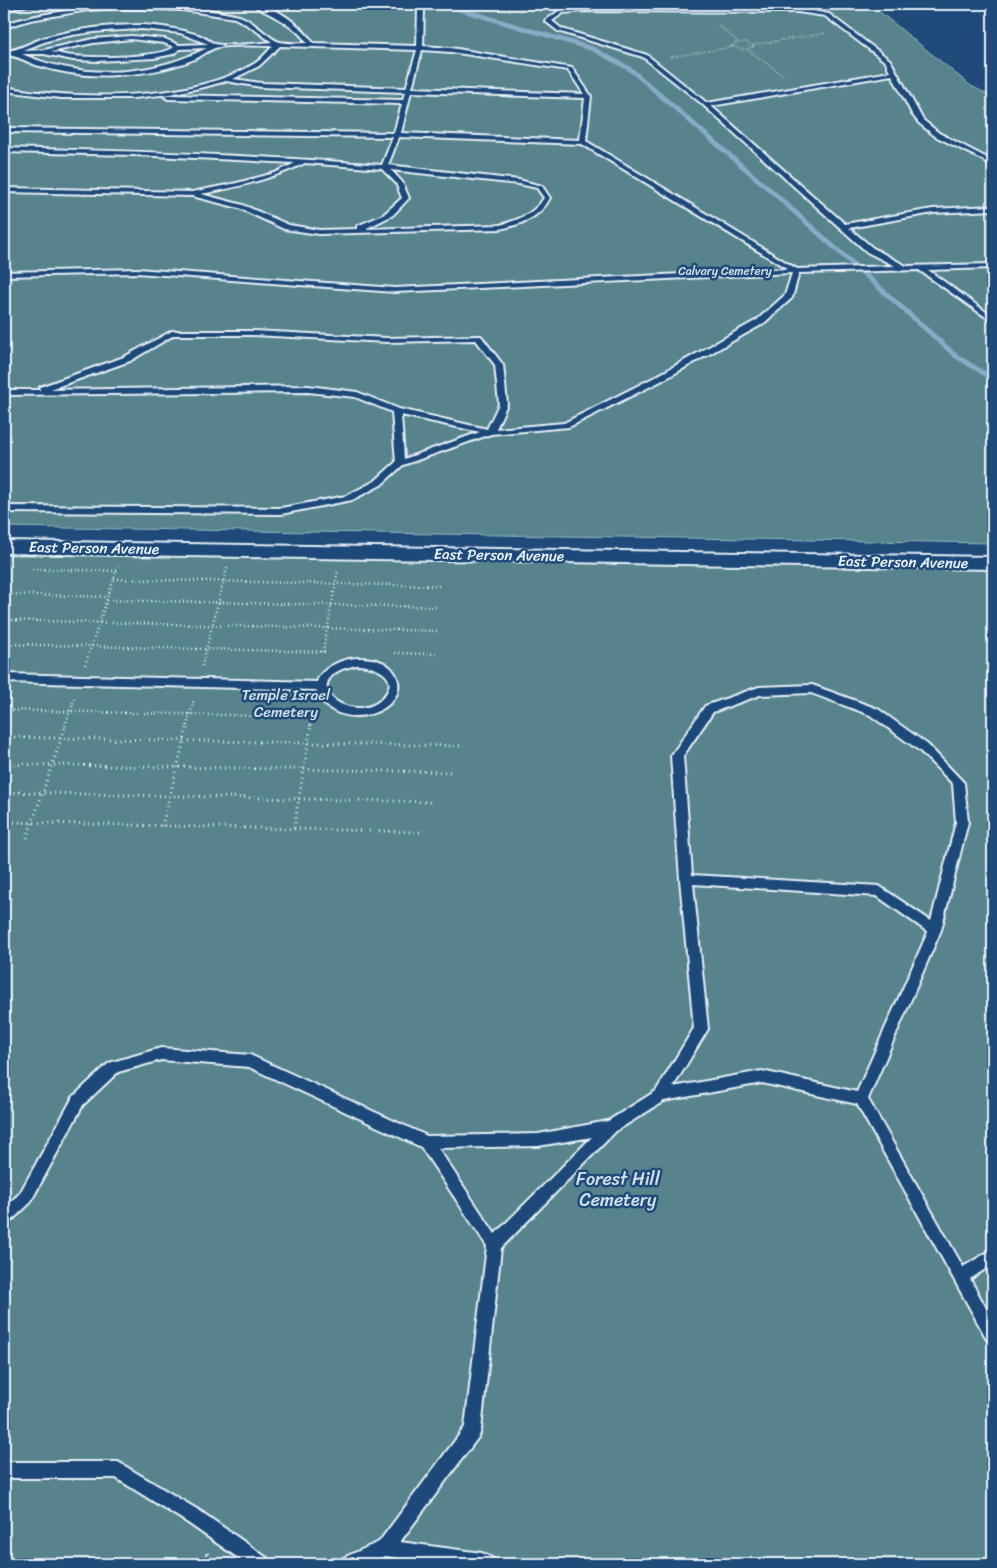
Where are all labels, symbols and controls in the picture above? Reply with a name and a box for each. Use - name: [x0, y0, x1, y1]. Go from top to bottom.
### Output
- park label: Calvary Cemetery: [678, 260, 773, 282]
- street label: East Person Avenue: [29, 534, 159, 562]
- street label: East Person Avenue: [434, 541, 564, 569]
- street label: East Person Avenue: [838, 548, 968, 576]
- park label: Temple Israel Cemetery: [242, 682, 331, 725]
- park label: Forest Hill Cemetery: [576, 1163, 661, 1216]

